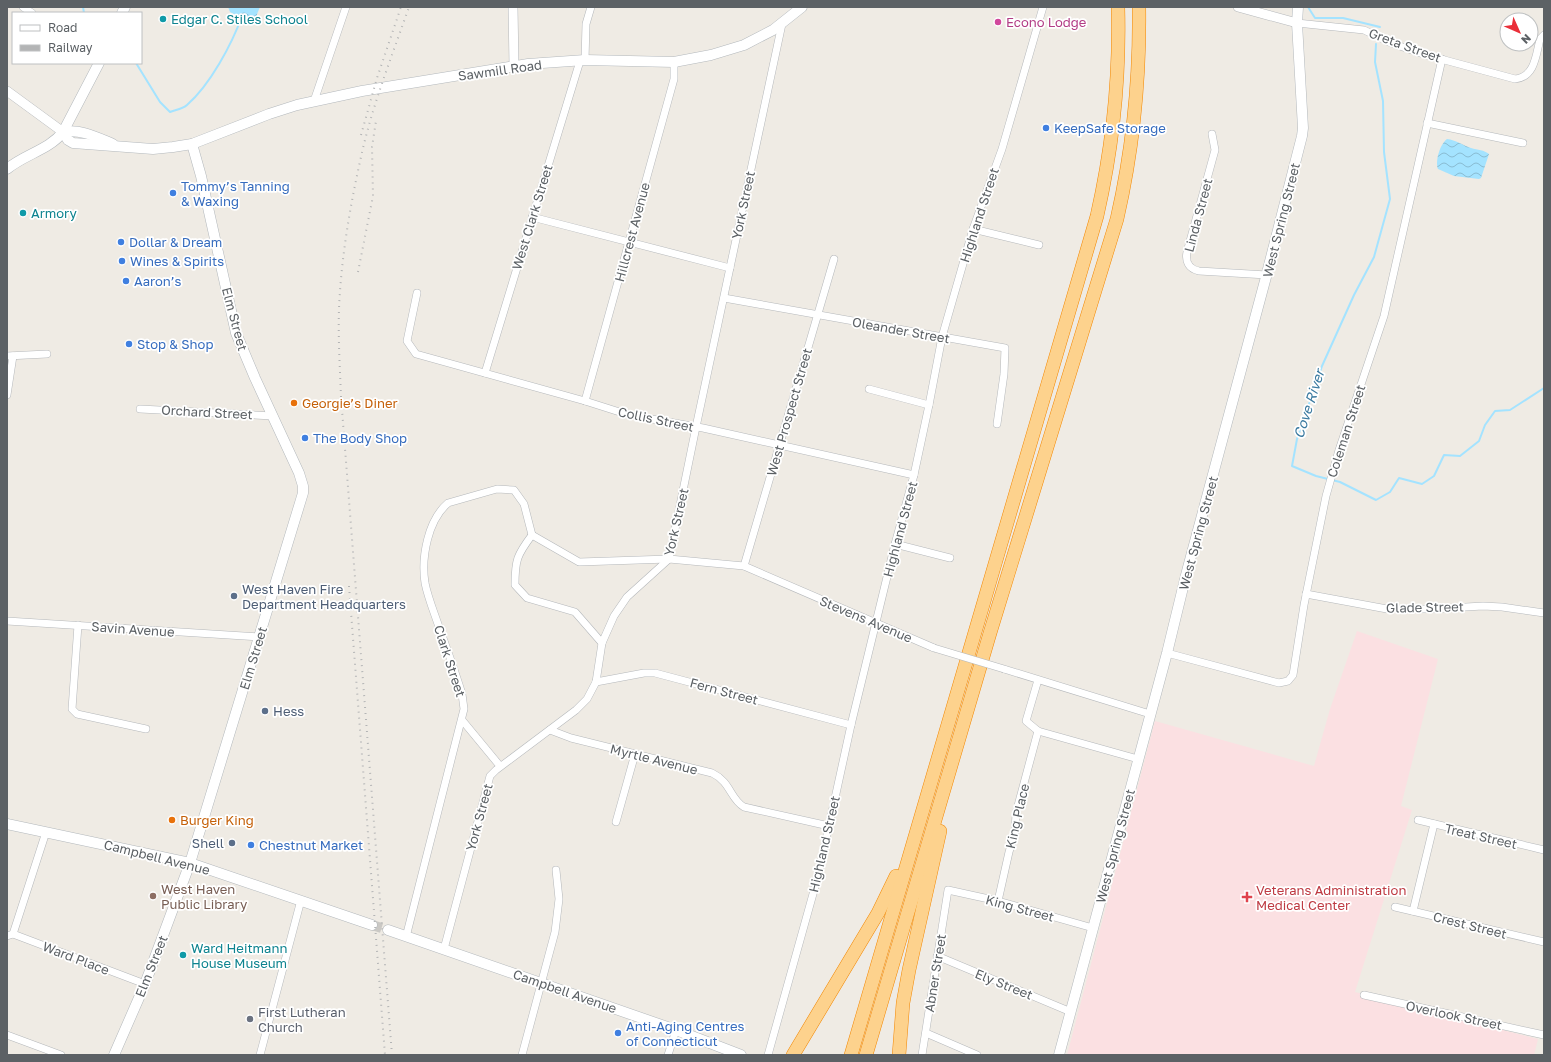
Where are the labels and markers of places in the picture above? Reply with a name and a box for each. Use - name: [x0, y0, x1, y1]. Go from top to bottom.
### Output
- place label: Edgar C. Stiles School: [171, 11, 308, 27]
- marker: Edgar C. Stiles School: [158, 14, 168, 24]
- place label: Econo Lodge: [1006, 14, 1086, 30]
- marker: Econo Lodge: [993, 17, 1003, 27]
- place label: KeepSafe Storage: [1054, 120, 1166, 136]
- marker: KeepSafe Storage: [1041, 123, 1051, 133]
- place label: Tommy’s Tanning & Waxing: [181, 178, 290, 209]
- marker: Tommy’s Tanning & Waxing: [168, 188, 178, 198]
- place label: Armory: [31, 205, 78, 221]
- marker: Armory: [18, 208, 28, 218]
- place label: Dollar & Dream: [129, 234, 222, 250]
- marker: Dollar & Dream: [116, 237, 126, 247]
- place label: Wines & Spirits: [130, 253, 224, 269]
- marker: Wines & Spirits: [117, 256, 127, 266]
- place label: Aaron’s: [134, 273, 182, 289]
- marker: Aaron’s: [121, 276, 131, 286]
- place label: Stop & Shop: [137, 336, 213, 352]
- marker: Stop & Shop: [124, 339, 134, 349]
- place label: Georgie’s Diner: [302, 395, 398, 411]
- marker: Georgie’s Diner: [289, 398, 299, 408]
- place label: The Body Shop: [313, 430, 407, 446]
- marker: The Body Shop: [300, 433, 310, 443]
- place label: West Haven Fire Department Headquarters: [242, 581, 406, 612]
- marker: West Haven Fire Department Headquarters: [229, 591, 239, 601]
- place label: Hess: [273, 703, 304, 719]
- marker: Hess: [260, 706, 270, 716]
- place label: Burger King: [180, 812, 254, 828]
- marker: Burger King: [167, 815, 177, 825]
- place label: Shell: [192, 835, 224, 851]
- place label: Chestnut Market: [259, 837, 363, 853]
- marker: Shell: [227, 838, 237, 848]
- marker: Chestnut Market: [246, 840, 256, 850]
- place label: West Haven Public Library: [161, 881, 248, 912]
- place label: Veterans Administration Medical Center: [1256, 882, 1406, 913]
- marker: West Haven Public Library: [148, 891, 158, 901]
- marker: Veterans Administration Medical Center: [1241, 891, 1253, 903]
- place label: Ward Heitmann House Museum: [191, 940, 287, 971]
- marker: Ward Heitmann House Museum: [178, 950, 188, 960]
- place label: First Lutheran Church: [258, 1004, 346, 1035]
- marker: First Lutheran Church: [245, 1014, 255, 1024]
- place label: Anti-Aging Centres of Connecticut: [626, 1018, 744, 1049]
- marker: Anti-Aging Centres of Connecticut: [613, 1028, 623, 1038]

